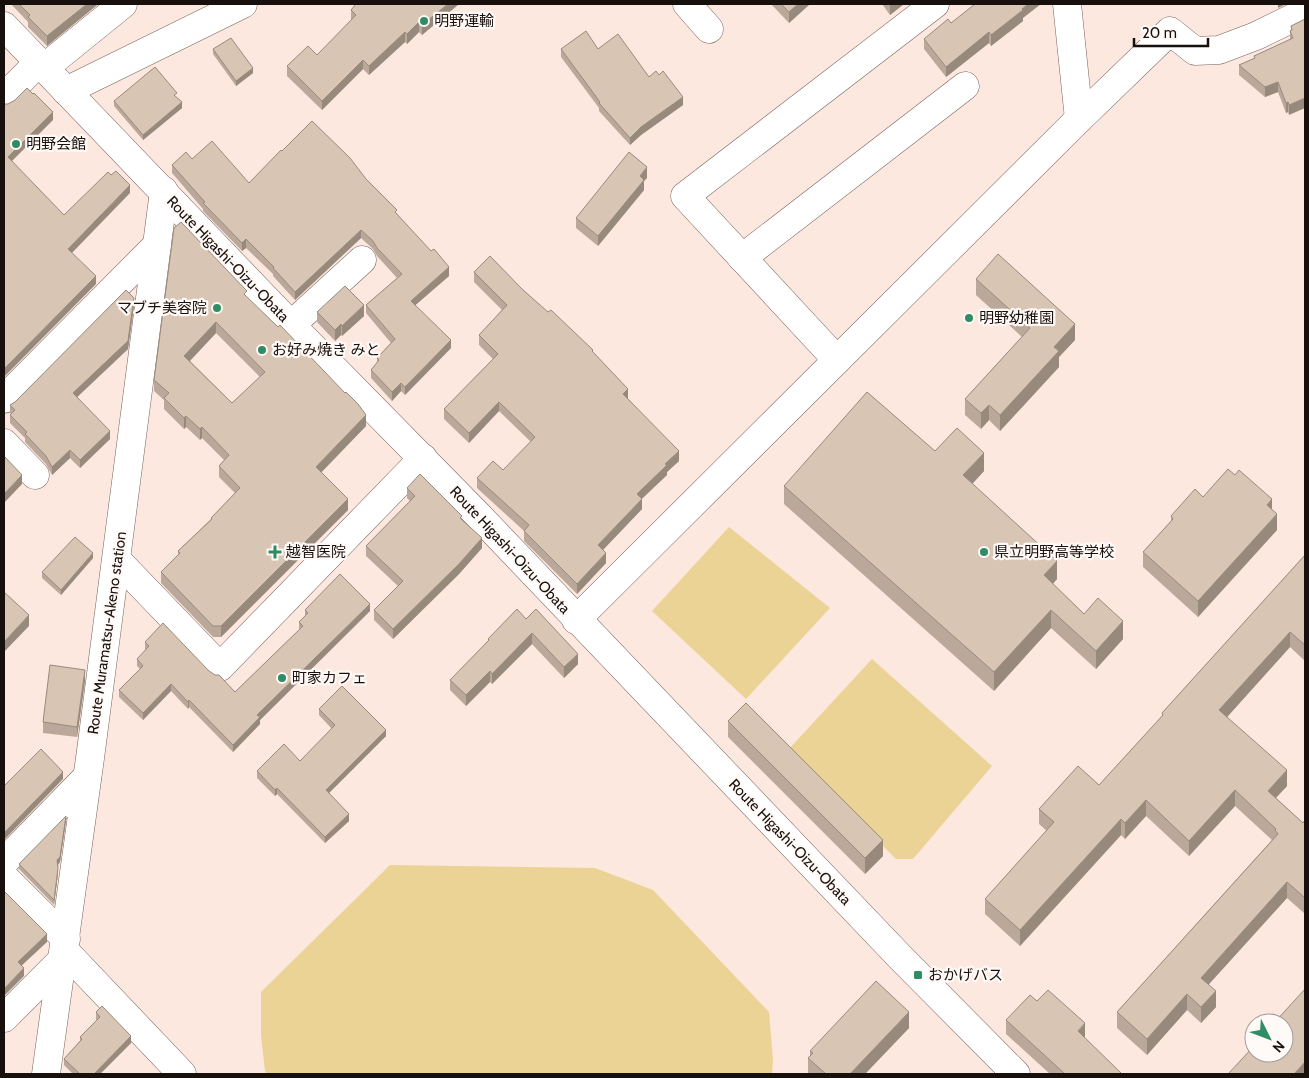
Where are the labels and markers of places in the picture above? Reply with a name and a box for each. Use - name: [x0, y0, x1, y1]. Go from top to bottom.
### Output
- place label: 明野運輸: [434, 12, 494, 30]
- marker: 明野運輸: [418, 15, 430, 27]
- place label: 明野会館: [26, 135, 86, 153]
- marker: 明野会館: [10, 138, 22, 150]
- place label: マブチ美容院: [117, 299, 207, 317]
- marker: マブチ美容院: [211, 302, 223, 314]
- place label: 明野幼稚園: [979, 309, 1054, 327]
- marker: 明野幼稚園: [963, 312, 975, 324]
- place label: お好み焼き みと: [272, 341, 380, 359]
- marker: お好み焼き みと: [256, 344, 268, 356]
- place label: 越智医院: [285, 543, 346, 561]
- place label: 県立明野高等学校: [994, 543, 1114, 561]
- marker: 越智医院: [268, 545, 282, 559]
- marker: 県立明野高等学校: [978, 546, 990, 558]
- place label: 町家カフェ: [292, 669, 367, 687]
- marker: 町家カフェ: [276, 672, 288, 684]
- place label: おかげバス: [928, 966, 1003, 984]
- marker: おかげバス: [912, 969, 924, 981]

